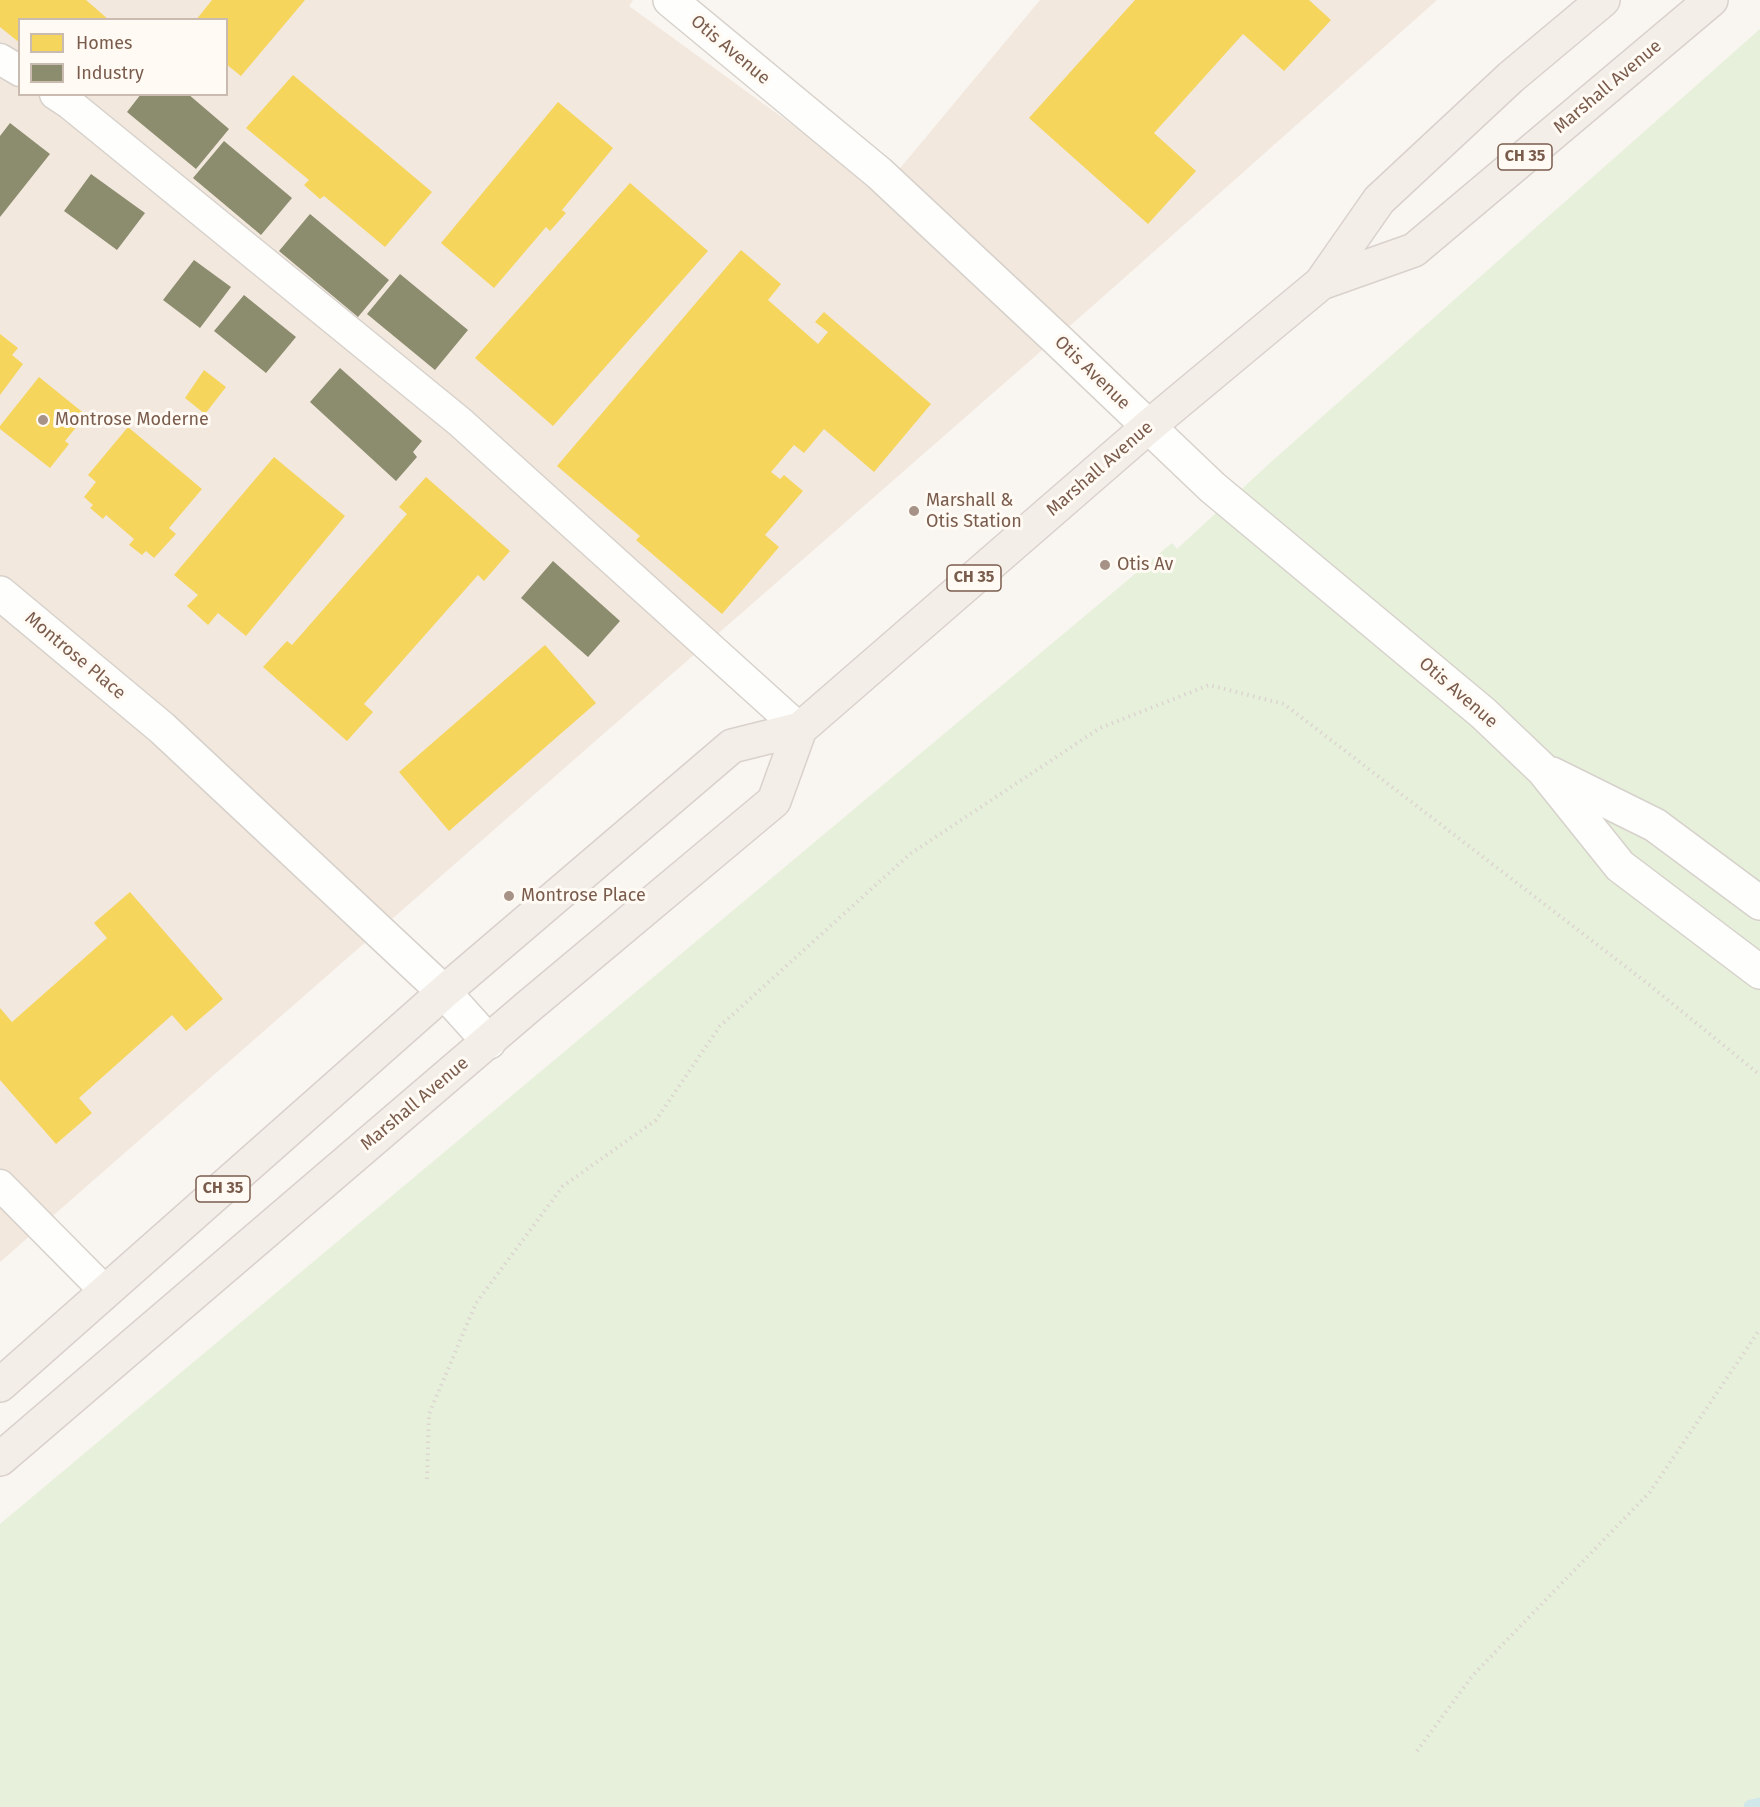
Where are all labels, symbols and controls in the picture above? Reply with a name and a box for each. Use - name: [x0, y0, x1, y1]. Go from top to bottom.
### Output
- street label: Otis Avenue: [686, 11, 774, 89]
- legend: [18, 18, 228, 96]
- text: Homes: [76, 32, 132, 54]
- street label: Marshall Avenue: [1550, 36, 1666, 138]
- text: Industry: [76, 62, 144, 84]
- road number: CH 35: [1498, 144, 1552, 170]
- street label: Otis Avenue: [1050, 332, 1134, 414]
- place label: Montrose Moderne: [55, 409, 209, 431]
- marker: Montrose Moderne: [36, 413, 50, 427]
- street label: Marshall Avenue: [1042, 417, 1158, 521]
- place label: Marshall & Otis Station: [926, 490, 1022, 532]
- marker: Marshall & Otis Station: [907, 504, 921, 518]
- place label: Otis Av: [1117, 554, 1173, 576]
- marker: Otis Av: [1098, 558, 1112, 572]
- road number: CH 35: [947, 565, 1001, 591]
- street label: Montrose Place: [20, 608, 130, 704]
- street label: Otis Avenue: [1414, 653, 1502, 733]
- place label: Montrose Place: [521, 885, 646, 907]
- marker: Montrose Place: [502, 889, 516, 903]
- street label: Marshall Avenue: [357, 1053, 473, 1155]
- road number: CH 35: [196, 1176, 250, 1202]

